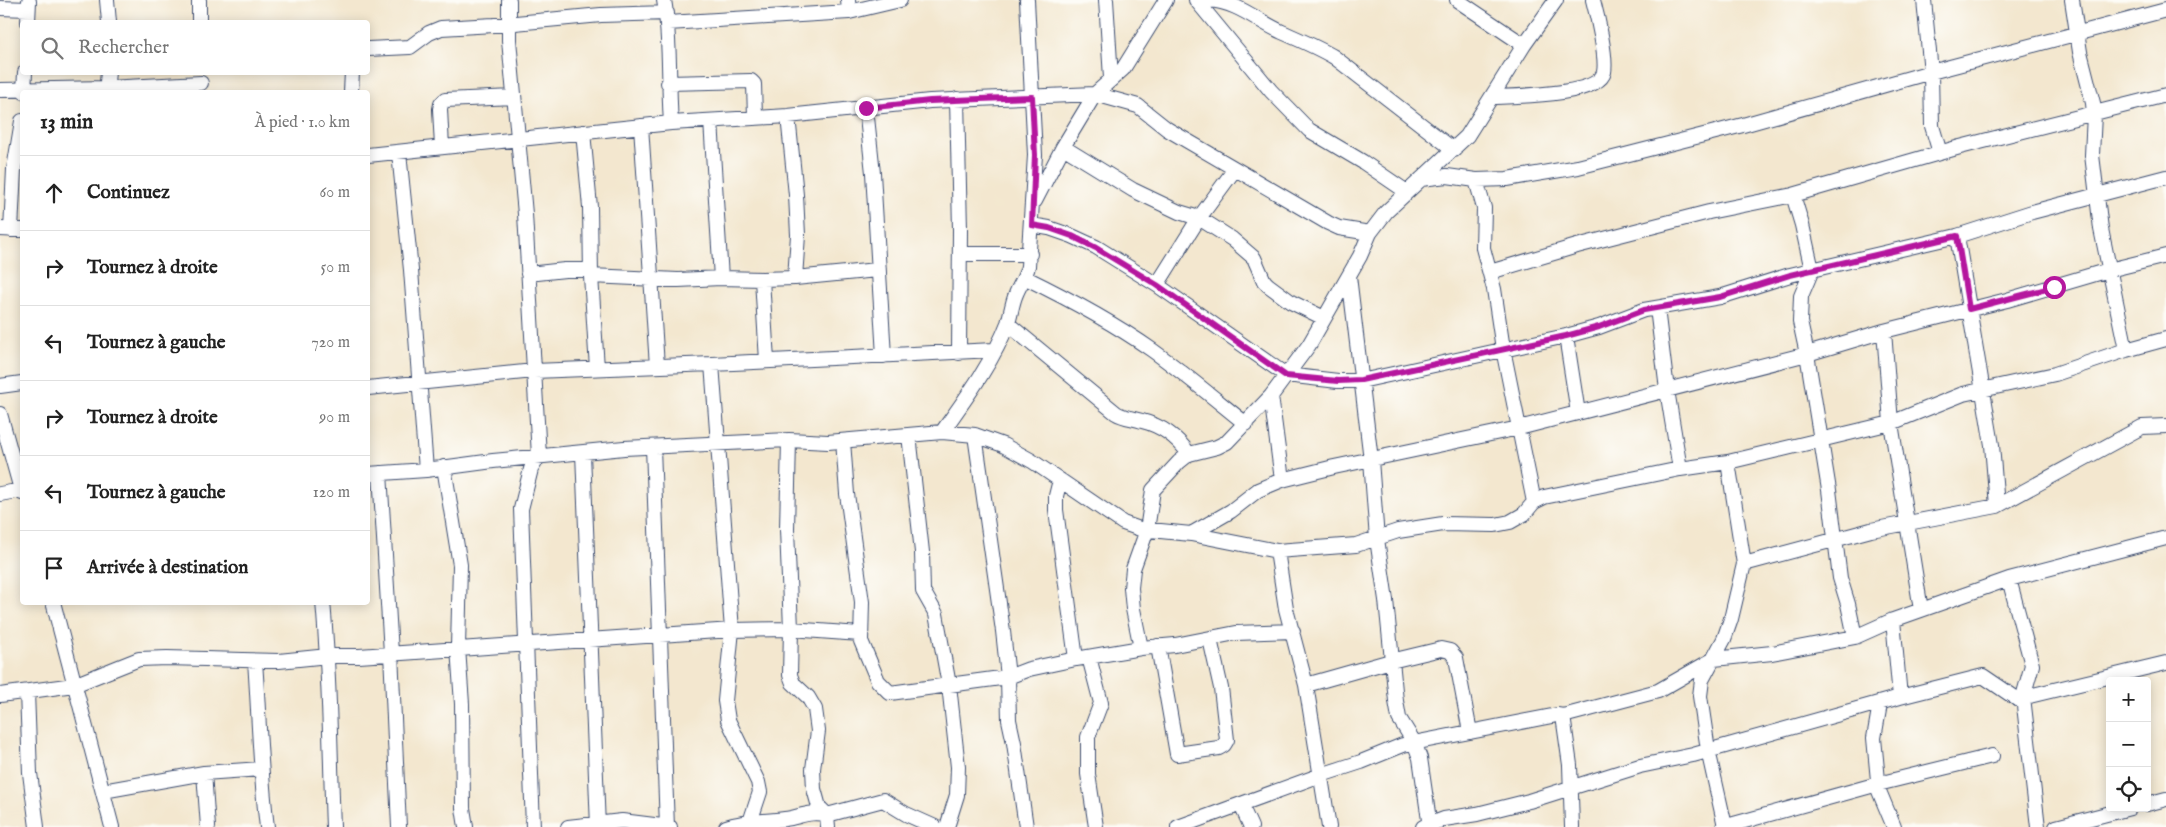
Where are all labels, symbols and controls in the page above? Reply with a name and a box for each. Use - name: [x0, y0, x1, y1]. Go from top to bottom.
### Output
- search box: [20, 20, 370, 75]
- icon: search: [38, 34, 66, 62]
- text: Rechercher: [78, 36, 169, 60]
- route end: [855, 97, 878, 120]
- text: 13 min: [40, 109, 93, 136]
- text: À pied · 1.0 km: [255, 113, 350, 133]
- icon: ahead: [40, 179, 68, 207]
- text: Continuez: [87, 181, 170, 205]
- text: 60 m: [320, 183, 350, 203]
- icon: right: [40, 254, 68, 282]
- text: Tournez à droite: [87, 256, 218, 280]
- text: 50 m: [321, 258, 350, 278]
- route start: [2043, 276, 2066, 299]
- icon: left: [40, 329, 68, 357]
- text: Tournez à gauche: [87, 331, 226, 355]
- text: 720 m: [311, 333, 350, 353]
- icon: right: [40, 404, 68, 432]
- text: Tournez à droite: [87, 406, 218, 430]
- text: 90 m: [319, 408, 350, 428]
- icon: left: [40, 479, 68, 507]
- text: Tournez à gauche: [87, 481, 226, 505]
- text: 120 m: [313, 483, 350, 503]
- icon: arrive: [40, 554, 68, 582]
- text: Arrivée à destination: [87, 556, 248, 580]
- map controls: [2106, 677, 2151, 812]
- button: +: [2106, 677, 2151, 722]
- button: −: [2106, 722, 2151, 767]
- button: locate: [2106, 767, 2151, 812]

